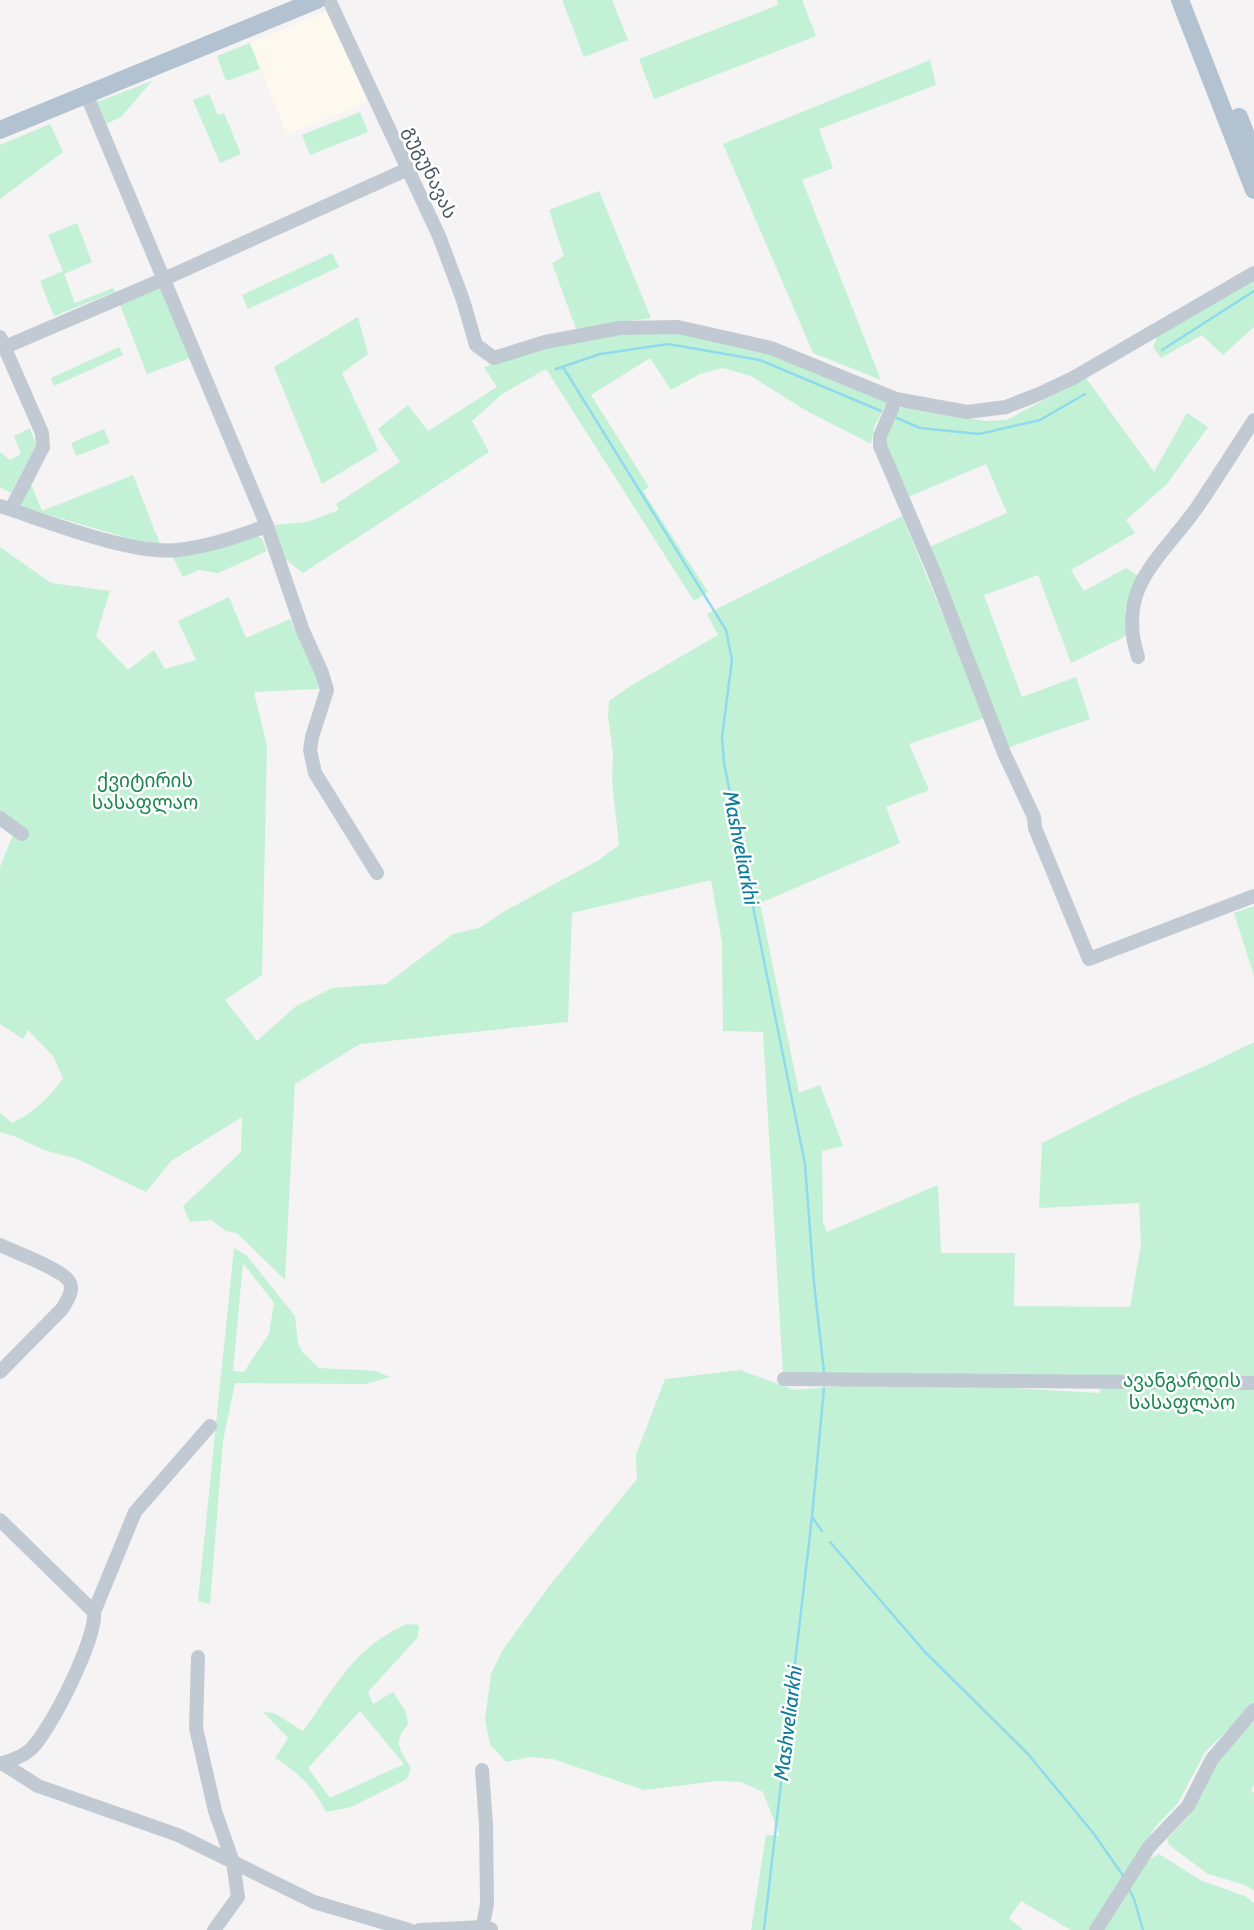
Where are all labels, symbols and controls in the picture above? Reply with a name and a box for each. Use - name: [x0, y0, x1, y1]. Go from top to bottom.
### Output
- street label: გუგუნავას: [399, 122, 462, 222]
- park label: ქვიტირის სასაფლაო: [92, 769, 198, 815]
- water label: Mashveliarkhi: [718, 788, 765, 908]
- park label: ავანგარდის სასაფლაო: [1123, 1369, 1241, 1415]
- water label: Mashveliarkhi: [768, 1664, 807, 1783]

